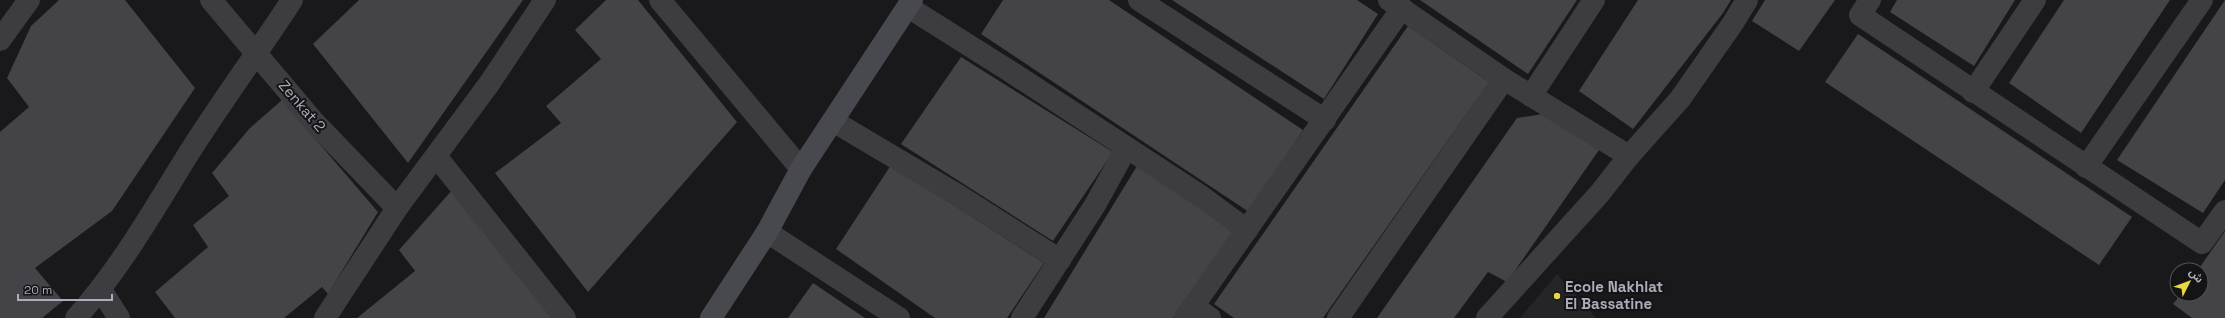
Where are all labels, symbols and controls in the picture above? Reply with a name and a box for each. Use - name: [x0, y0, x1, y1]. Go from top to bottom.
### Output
- street label: Zenkat 2: [275, 76, 330, 135]
- north arrow: [2169, 262, 2209, 302]
- text: ش: [2186, 265, 2207, 286]
- scale bar: [18, 276, 112, 302]
- place label: Ecole Nakhlat El Bassatine: [1565, 277, 1663, 313]
- text: 20 m: [24, 282, 52, 298]
- marker: Ecole Nakhlat El Bassatine: [1552, 291, 1562, 301]

